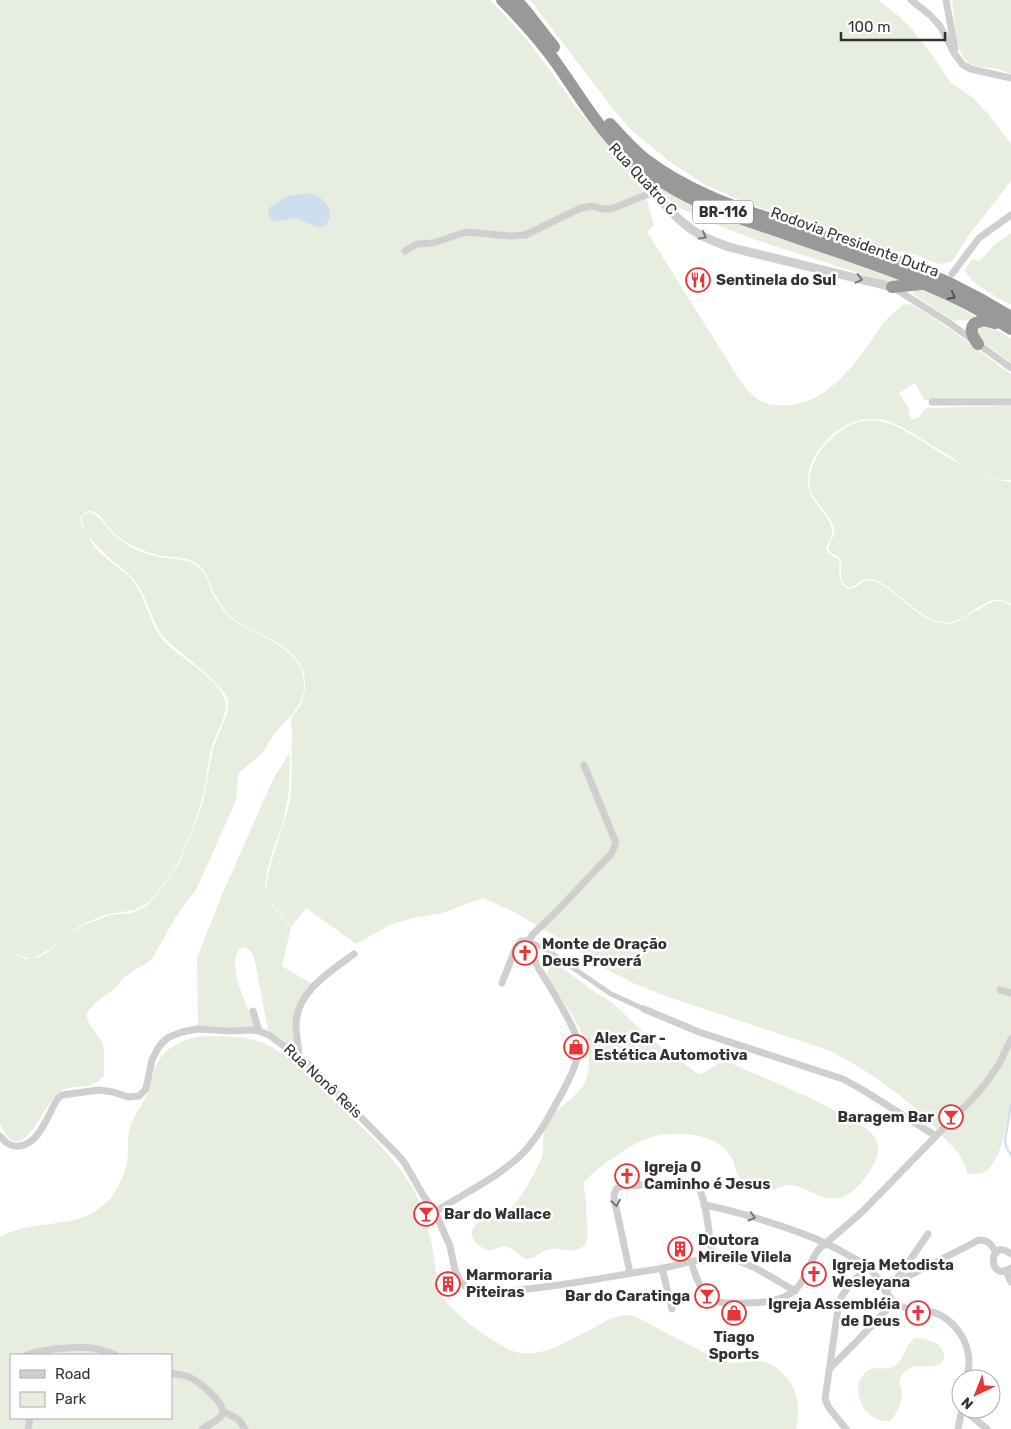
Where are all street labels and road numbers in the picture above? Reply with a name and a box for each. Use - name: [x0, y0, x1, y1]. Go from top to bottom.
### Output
- street label: Rua Quatro C: [605, 139, 681, 219]
- road number: BR-116: [693, 200, 753, 223]
- street label: Rodovia Presidente Dutra: [768, 203, 942, 281]
- street label: Rua Nonô Reis: [280, 1040, 366, 1122]

